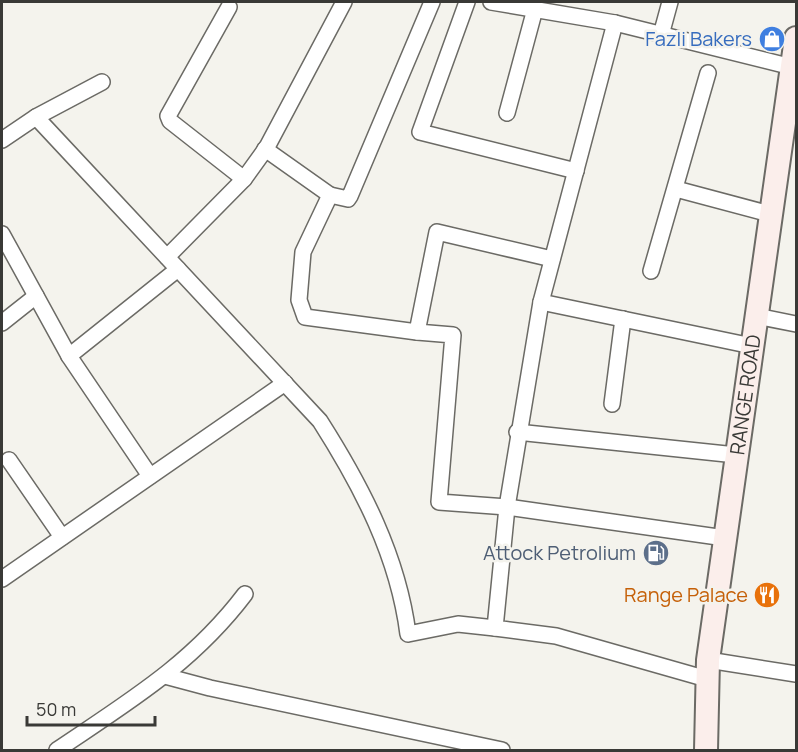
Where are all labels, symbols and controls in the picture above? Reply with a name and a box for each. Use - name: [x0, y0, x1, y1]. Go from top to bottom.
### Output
- shop icon: Fazli Bakers: [757, 24, 787, 54]
- place label: Fazli Bakers: [645, 25, 752, 52]
- street label: RANGE ROAD: [723, 333, 767, 457]
- fuel station icon: Attock Petrolium: [641, 538, 671, 568]
- place label: Attock Petrolium: [483, 539, 636, 566]
- restaurant icon: Range Palace: [752, 580, 782, 610]
- place label: Range Palace: [624, 581, 748, 608]
- scale bar: [27, 689, 154, 727]
- text: 50 m: [36, 697, 76, 721]

